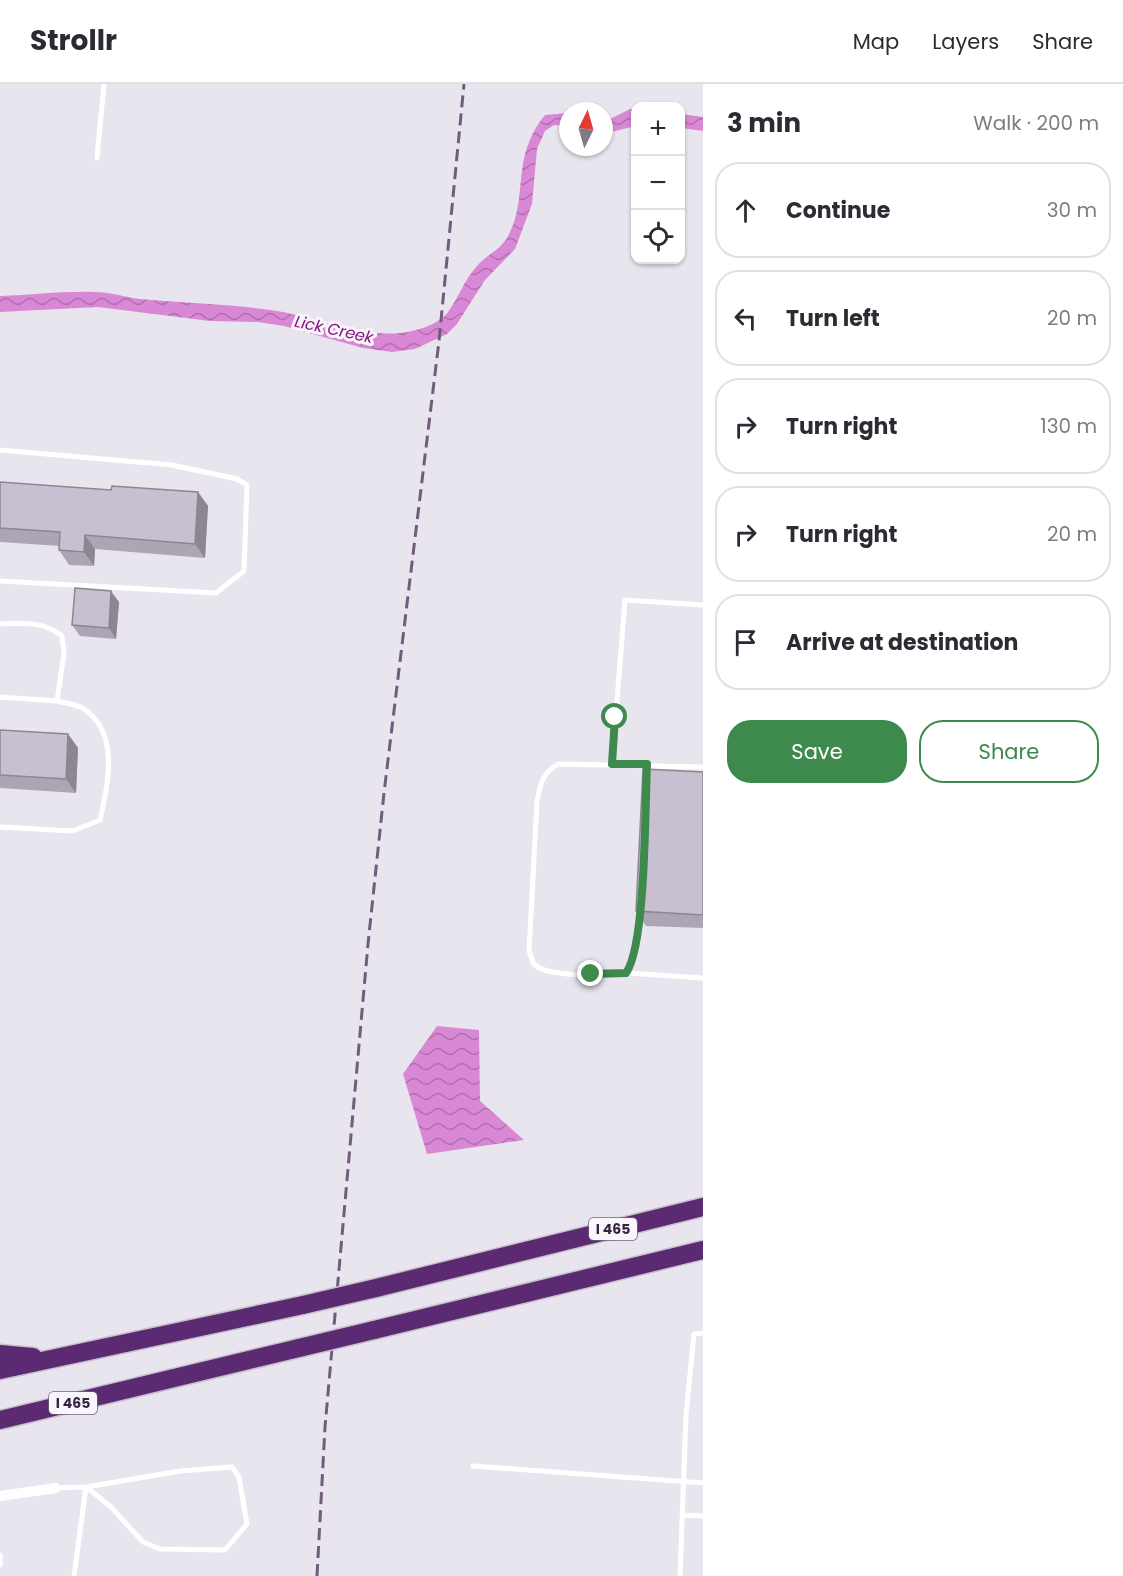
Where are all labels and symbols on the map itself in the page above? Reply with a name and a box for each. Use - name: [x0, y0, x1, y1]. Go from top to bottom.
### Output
- north arrow: [559, 102, 613, 156]
- water label: Lick Creek: [292, 310, 376, 349]
- route start: [601, 703, 627, 729]
- route end: [577, 960, 603, 986]
- road number: I 465: [589, 1218, 637, 1240]
- road number: I 465: [49, 1392, 97, 1414]

